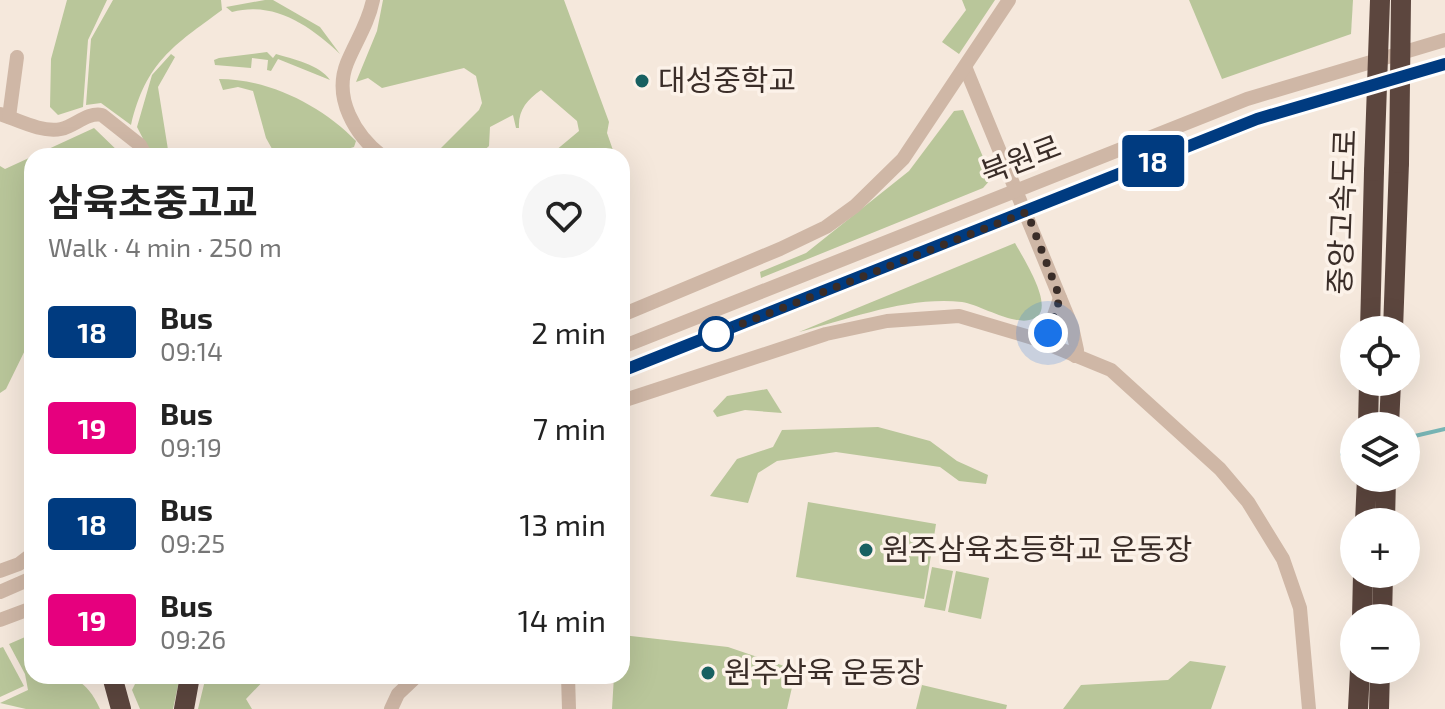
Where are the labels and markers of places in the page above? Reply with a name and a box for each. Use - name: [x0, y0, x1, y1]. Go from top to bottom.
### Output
- place label: 대성중학교: [658, 61, 796, 97]
- marker: 대성중학교: [633, 72, 651, 90]
- unlabelled marker: [699, 317, 733, 351]
- place label: 원주삼육초등학교 운동장: [882, 530, 1192, 566]
- marker: 원주삼육초등학교 운동장: [857, 541, 875, 559]
- place label: 원주삼육 운동장: [724, 653, 924, 689]
- marker: 원주삼육 운동장: [699, 664, 717, 682]

